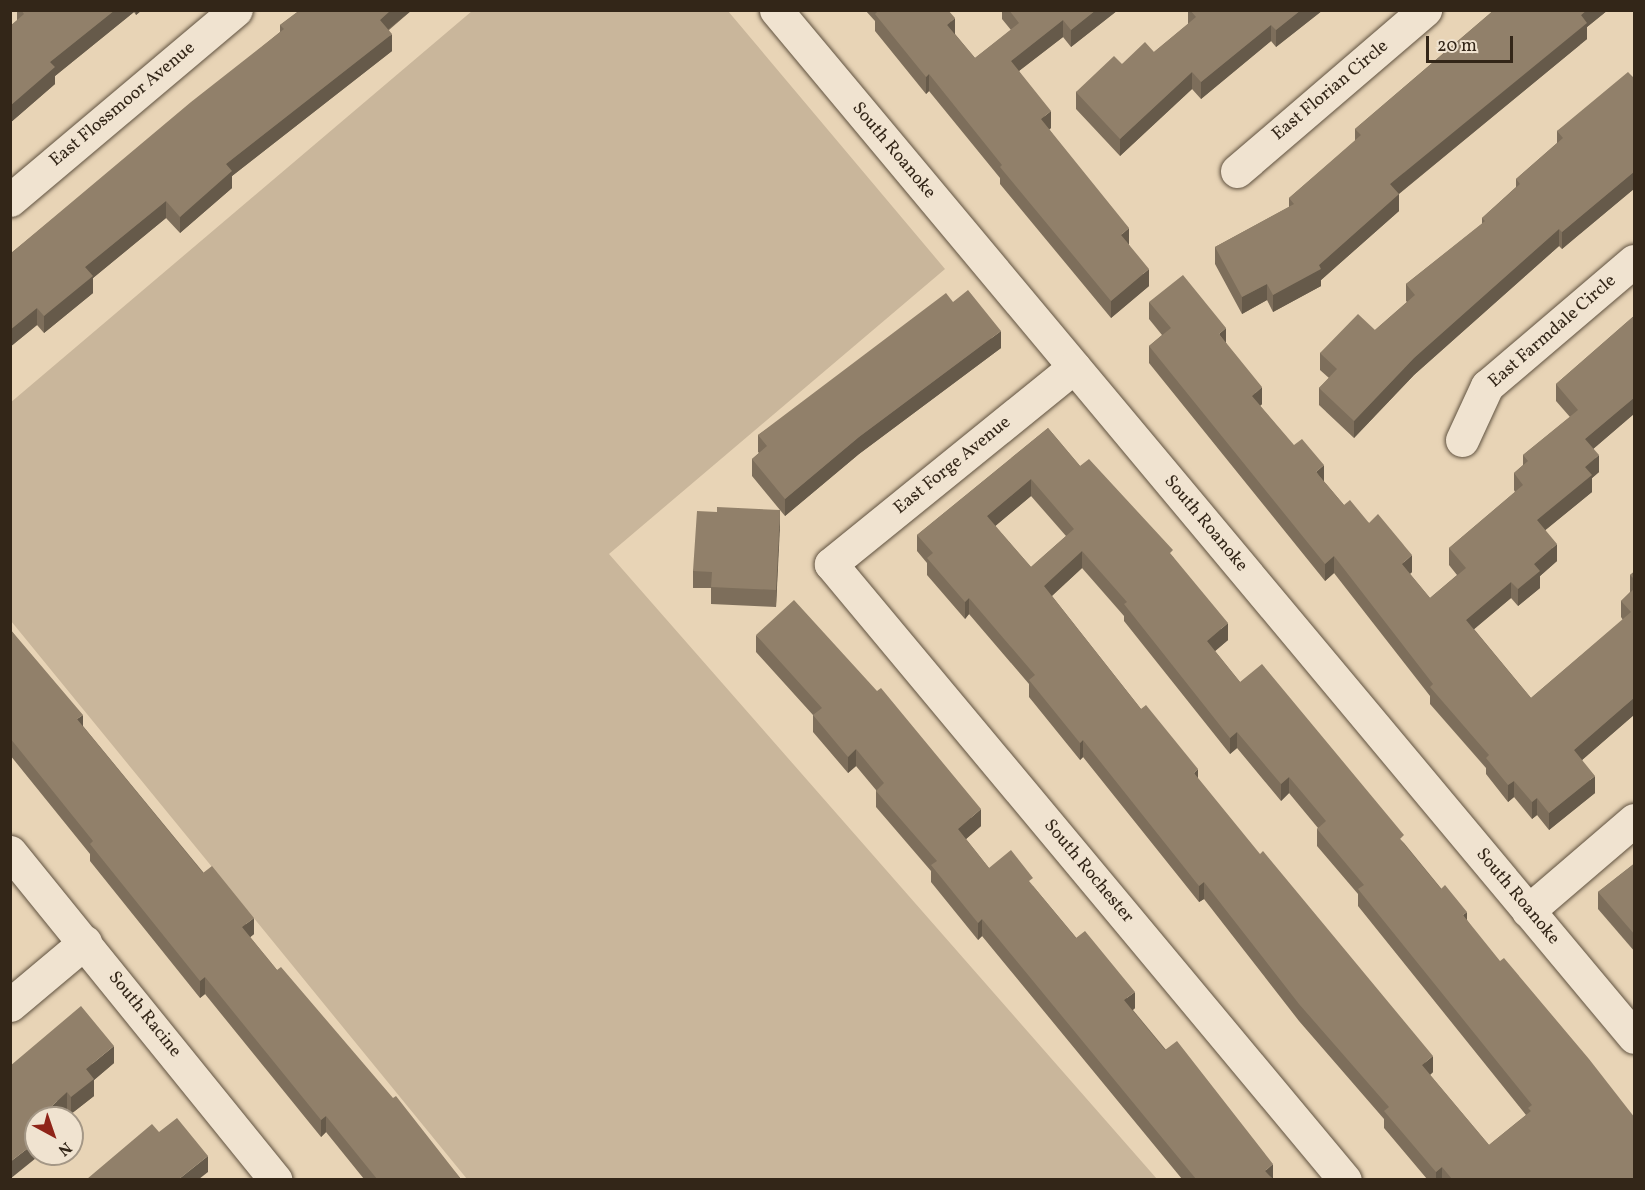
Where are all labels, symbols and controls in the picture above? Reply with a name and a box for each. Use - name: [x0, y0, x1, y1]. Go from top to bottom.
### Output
- scale bar: [1429, 24, 1516, 62]
- text: 20 m: [1437, 34, 1477, 59]
- street label: East Florian Circle: [1269, 36, 1393, 146]
- street label: East Flossmoor Avenue: [46, 38, 200, 172]
- street label: South Roanoke: [846, 98, 940, 204]
- street label: East Farmdale Circle: [1485, 271, 1621, 393]
- street label: East Forge Avenue: [890, 412, 1016, 520]
- street label: South Roanoke: [1158, 471, 1252, 577]
- street label: South Rochester: [1038, 816, 1138, 928]
- street label: South Roanoke: [1470, 844, 1564, 950]
- street label: South Racine: [103, 968, 185, 1062]
- north arrow: [24, 1106, 84, 1166]
- text: N: [53, 1136, 76, 1160]

